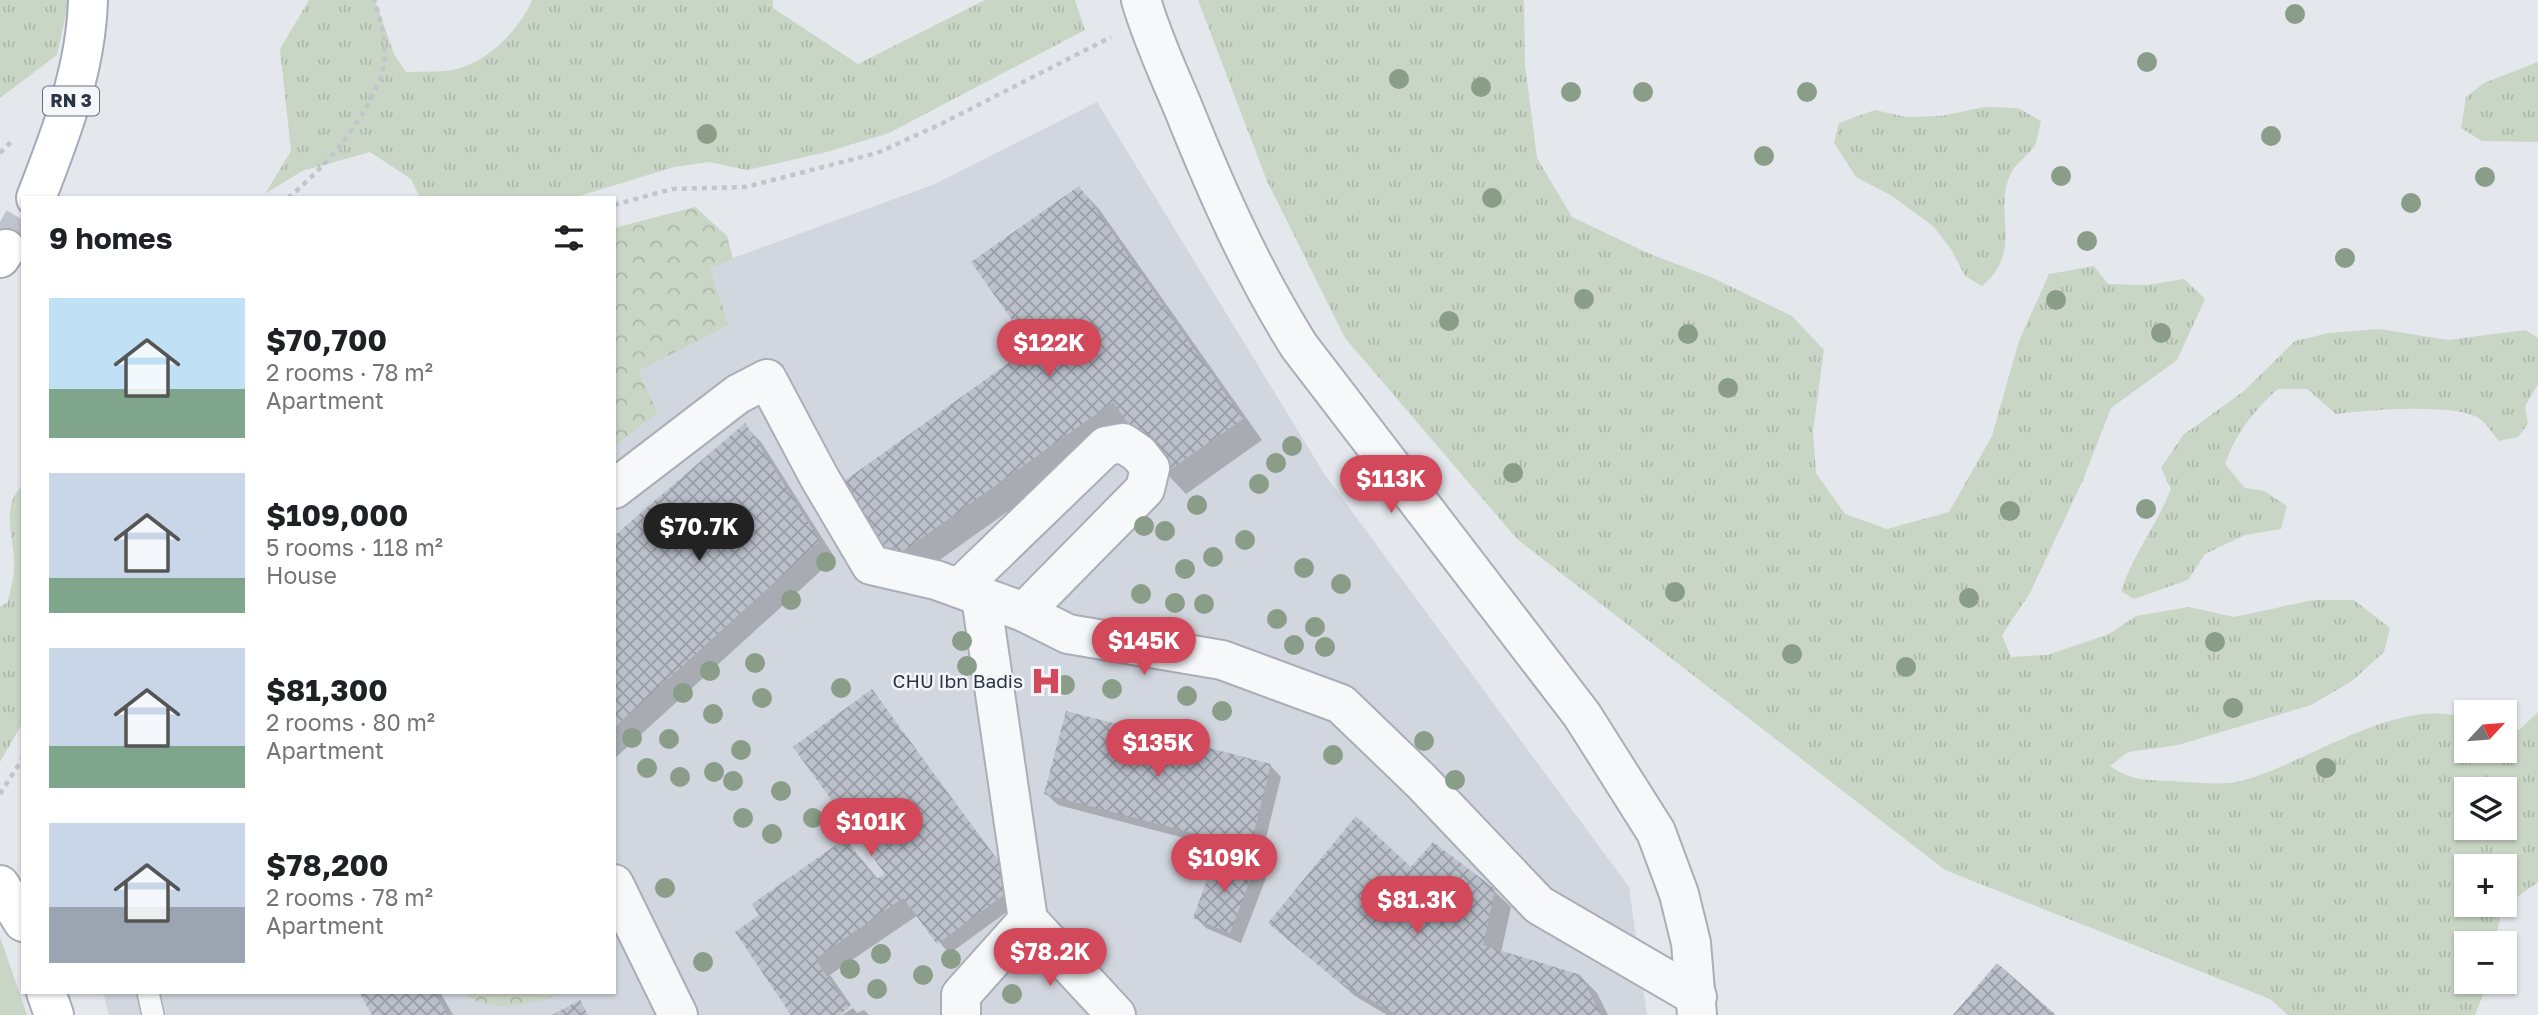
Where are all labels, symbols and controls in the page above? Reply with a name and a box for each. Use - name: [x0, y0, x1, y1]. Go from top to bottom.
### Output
- road number: RN 3: [43, 86, 99, 116]
- icon: filters: [550, 219, 588, 257]
- text: 9 homes: [49, 220, 172, 256]
- pin: $122K: [1000, 320, 1098, 379]
- text: $70,700: [266, 322, 387, 358]
- icon: home: [105, 326, 189, 410]
- text: $122K: [1013, 328, 1085, 356]
- text: 2 rooms · 78 m²: [266, 358, 433, 386]
- text: Apartment: [266, 386, 384, 414]
- pin: $113K: [1342, 456, 1440, 515]
- text: $113K: [1356, 464, 1426, 492]
- text: $109,000: [266, 497, 408, 533]
- icon: home: [105, 501, 189, 585]
- pin: $70.7K: [642, 504, 756, 563]
- text: $70.7K: [659, 512, 739, 540]
- text: 5 rooms · 118 m²: [266, 533, 443, 561]
- text: House: [266, 561, 337, 589]
- pin: $145K: [1095, 618, 1193, 677]
- text: $145K: [1108, 626, 1180, 654]
- hospital icon: CHU Ibn Badis: [1029, 664, 1063, 698]
- place label: CHU Ibn Badis: [893, 669, 1023, 692]
- text: $81,300: [266, 672, 388, 708]
- icon: home: [105, 676, 189, 760]
- north arrow: [2454, 700, 2516, 763]
- map controls: [2454, 700, 2517, 994]
- text: 2 rooms · 80 m²: [266, 708, 435, 736]
- pin: $135K: [1109, 720, 1207, 779]
- text: $135K: [1122, 728, 1194, 756]
- text: Apartment: [266, 736, 384, 764]
- button: layers: [2454, 777, 2517, 840]
- pin: $101K: [822, 798, 920, 858]
- text: $101K: [836, 807, 906, 835]
- pin: $109K: [1175, 834, 1273, 894]
- text: $109K: [1187, 843, 1261, 871]
- text: $78,200: [266, 847, 389, 883]
- icon: home: [105, 851, 189, 935]
- button: +: [2454, 854, 2517, 917]
- pin: $81.3K: [1360, 876, 1474, 936]
- text: 2 rooms · 78 m²: [266, 883, 433, 911]
- text: $81.3K: [1377, 885, 1457, 913]
- text: Apartment: [266, 911, 384, 939]
- pin: $78.2K: [993, 928, 1107, 988]
- button: −: [2454, 931, 2517, 994]
- text: $78.2K: [1010, 937, 1090, 965]

